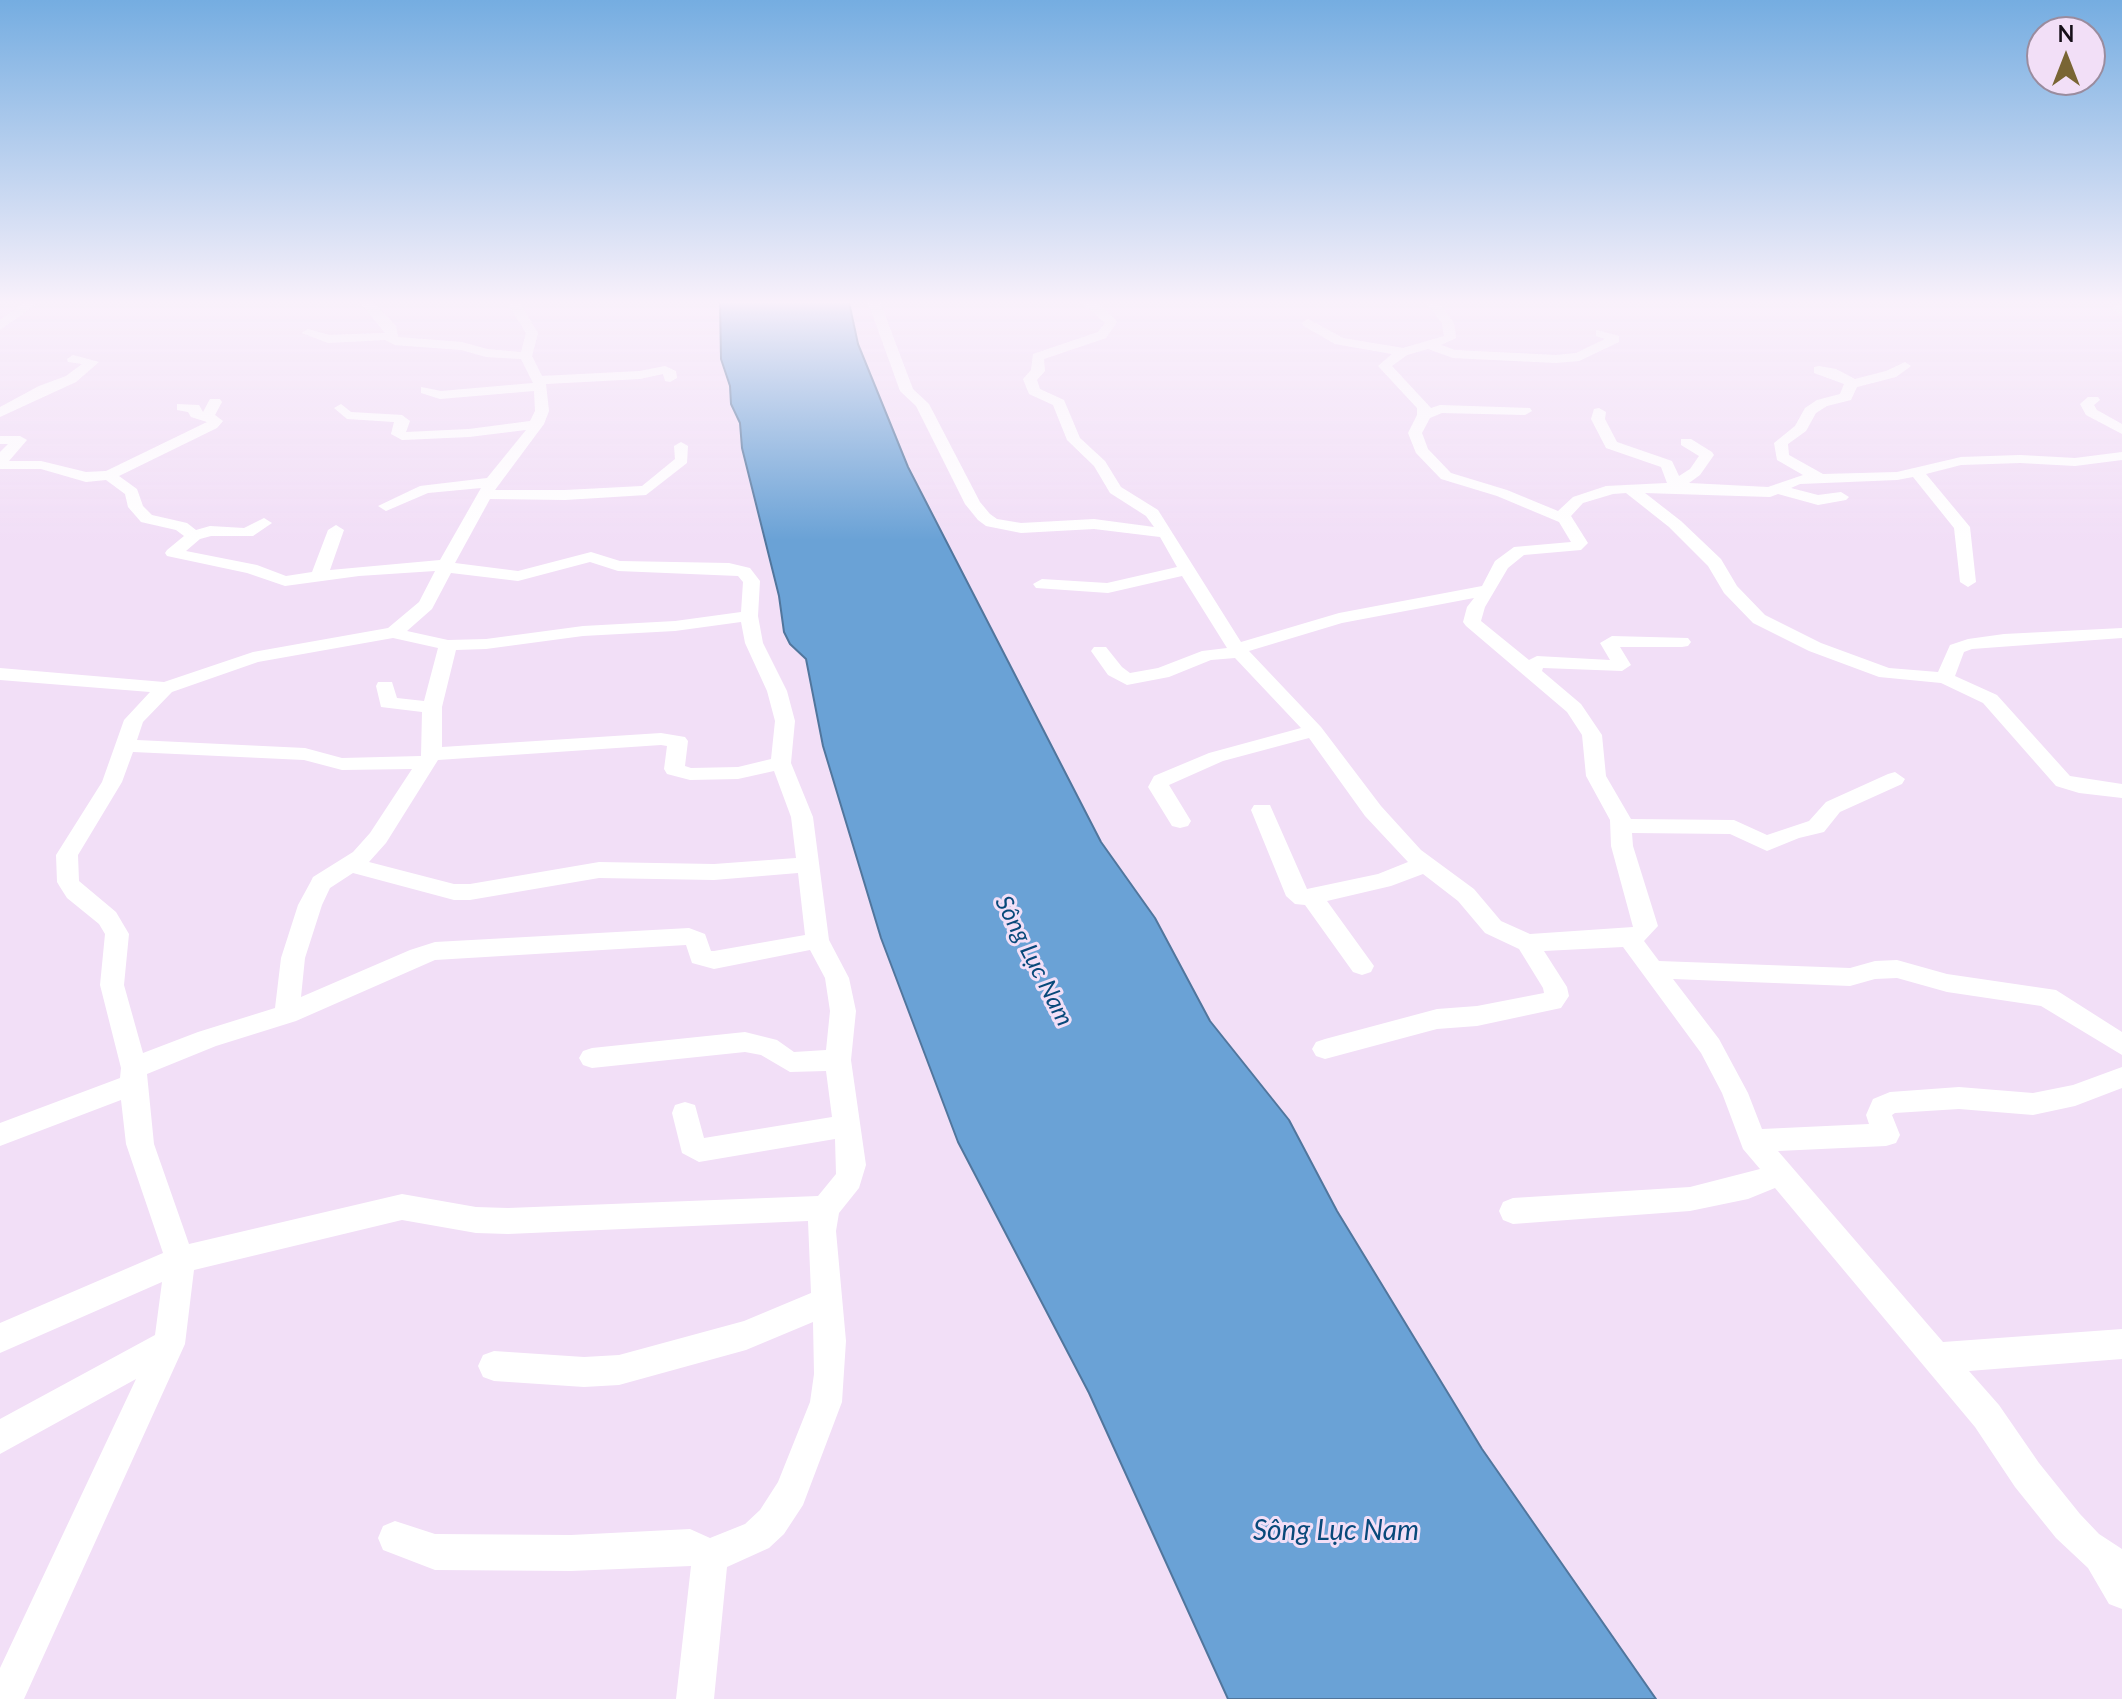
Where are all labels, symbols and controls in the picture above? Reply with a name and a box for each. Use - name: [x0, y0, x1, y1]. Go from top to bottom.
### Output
- north arrow: [2026, 16, 2106, 96]
- text: N: [2058, 20, 2074, 47]
- water label: Sông Lục Nam: [989, 891, 1079, 1031]
- water label: Sông Lục Nam: [1253, 1514, 1419, 1548]

